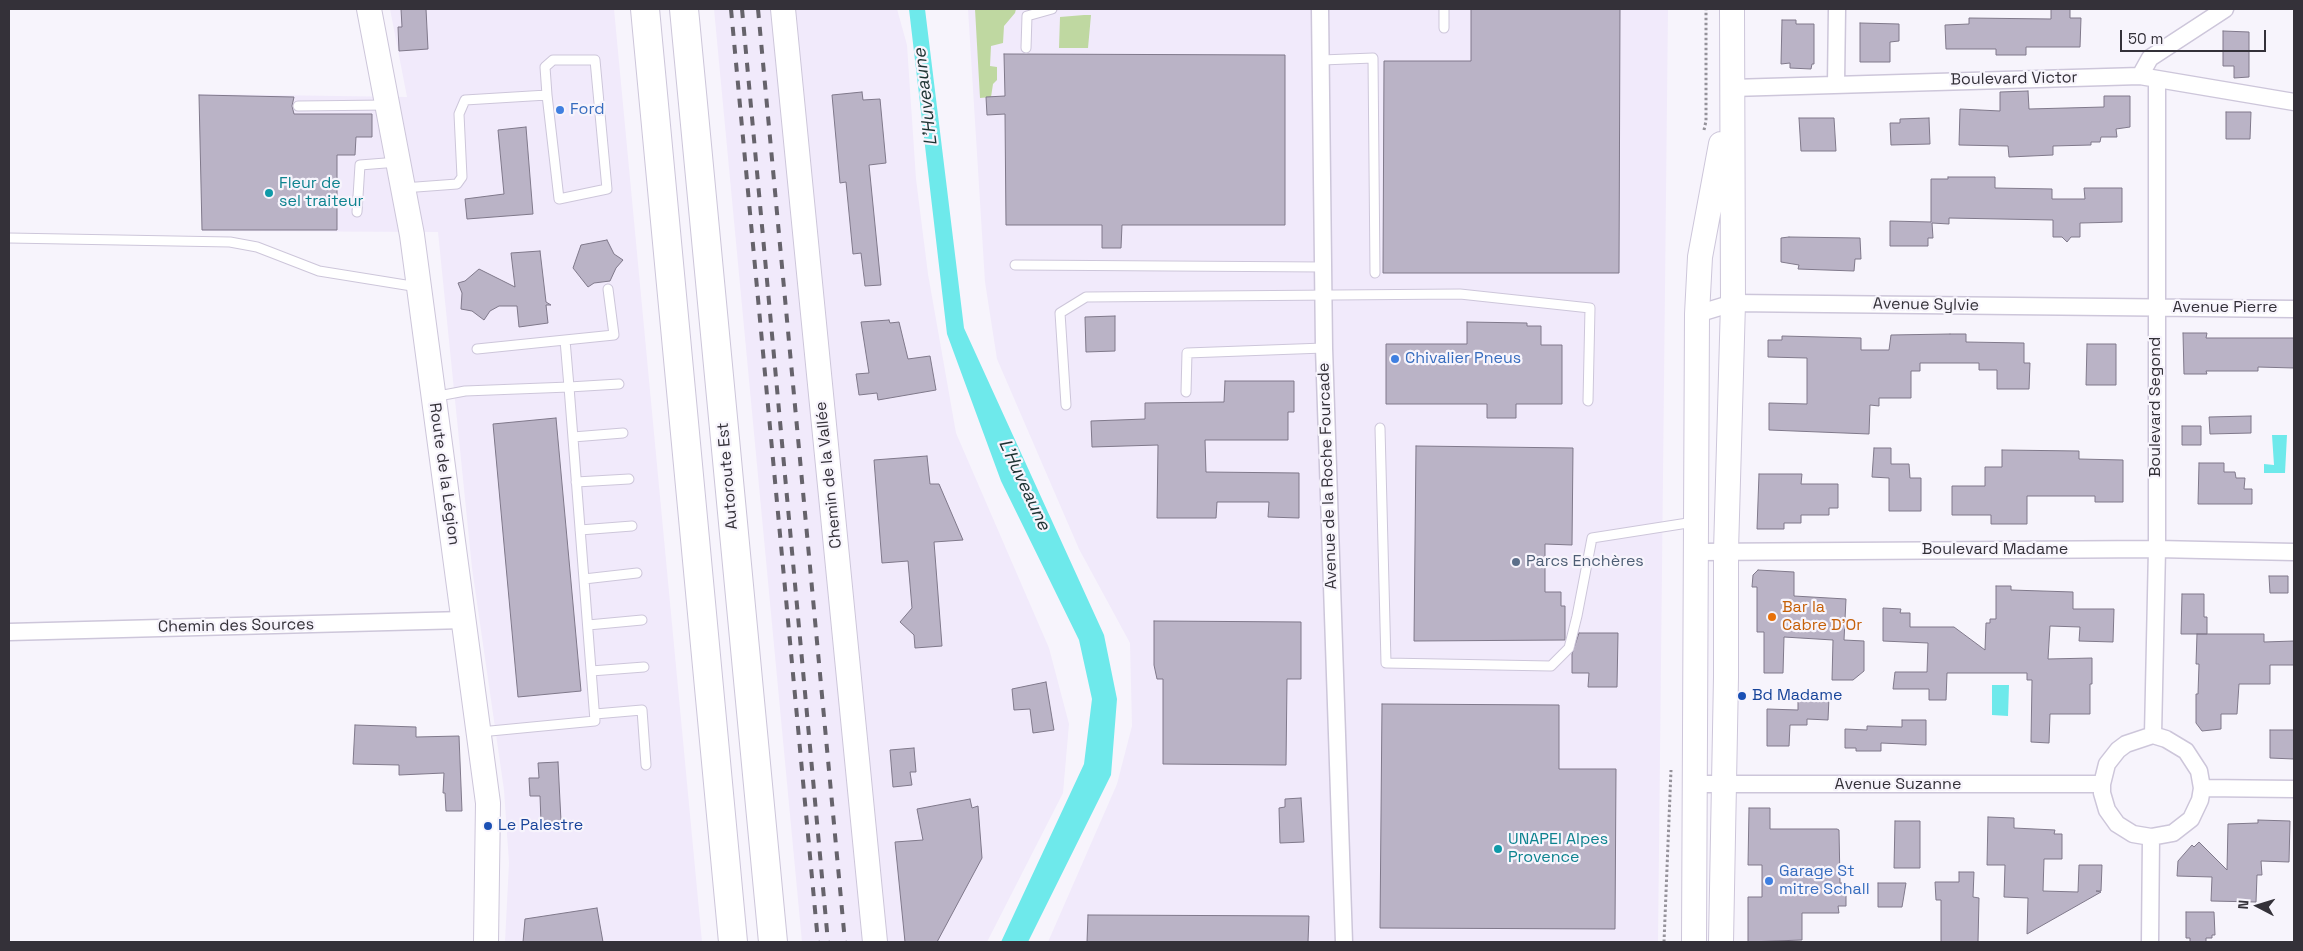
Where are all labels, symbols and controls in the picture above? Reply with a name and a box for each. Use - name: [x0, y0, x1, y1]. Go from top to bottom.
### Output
- scale bar: [2123, 20, 2269, 52]
- text: 50 m: [2128, 29, 2163, 48]
- water label: L'Huveaune: [909, 47, 943, 147]
- street label: Boulevard Victor: [1950, 68, 2078, 90]
- place label: Ford: [570, 100, 604, 120]
- marker: Ford: [554, 104, 566, 116]
- place label: Fleur de sel traiteur: [279, 174, 364, 212]
- marker: Fleur de sel traiteur: [263, 187, 275, 199]
- street label: Avenue Sylvie: [1873, 294, 1979, 316]
- street label: Avenue Pierre: [2173, 298, 2277, 318]
- street label: Boulevard Segond: [2146, 337, 2166, 477]
- place label: Chivalier Pneus: [1405, 349, 1521, 369]
- marker: Chivalier Pneus: [1389, 353, 1401, 365]
- street label: Avenue de la Roche Fourcade: [1314, 362, 1342, 590]
- street label: Chemin de la Vallée: [812, 401, 846, 549]
- street label: Route de la Légion: [425, 402, 463, 546]
- street label: Autoroute Est: [714, 422, 742, 530]
- water label: L'Huveaune: [993, 436, 1055, 534]
- street label: Boulevard Madame: [1922, 540, 2068, 560]
- place label: Parcs Enchères: [1526, 552, 1644, 572]
- marker: Parcs Enchères: [1510, 556, 1522, 568]
- place label: Bar la Cabre D'Or: [1782, 598, 1862, 636]
- marker: Bar la Cabre D'Or: [1766, 611, 1778, 623]
- street label: Chemin des Sources: [158, 615, 314, 637]
- place label: Bd Madame: [1752, 686, 1843, 706]
- marker: Bd Madame: [1736, 690, 1748, 702]
- street label: Avenue Suzanne: [1835, 775, 1961, 795]
- place label: Le Palestre: [498, 816, 583, 836]
- marker: Le Palestre: [482, 820, 494, 832]
- place label: UNAPEI Alpes Provence: [1508, 830, 1608, 868]
- marker: UNAPEI Alpes Provence: [1492, 843, 1504, 855]
- place label: Garage St mitre Schall: [1779, 862, 1870, 900]
- marker: Garage St mitre Schall: [1763, 875, 1775, 887]
- north arrow: [2233, 881, 2283, 931]
- text: N: [2234, 899, 2252, 910]

